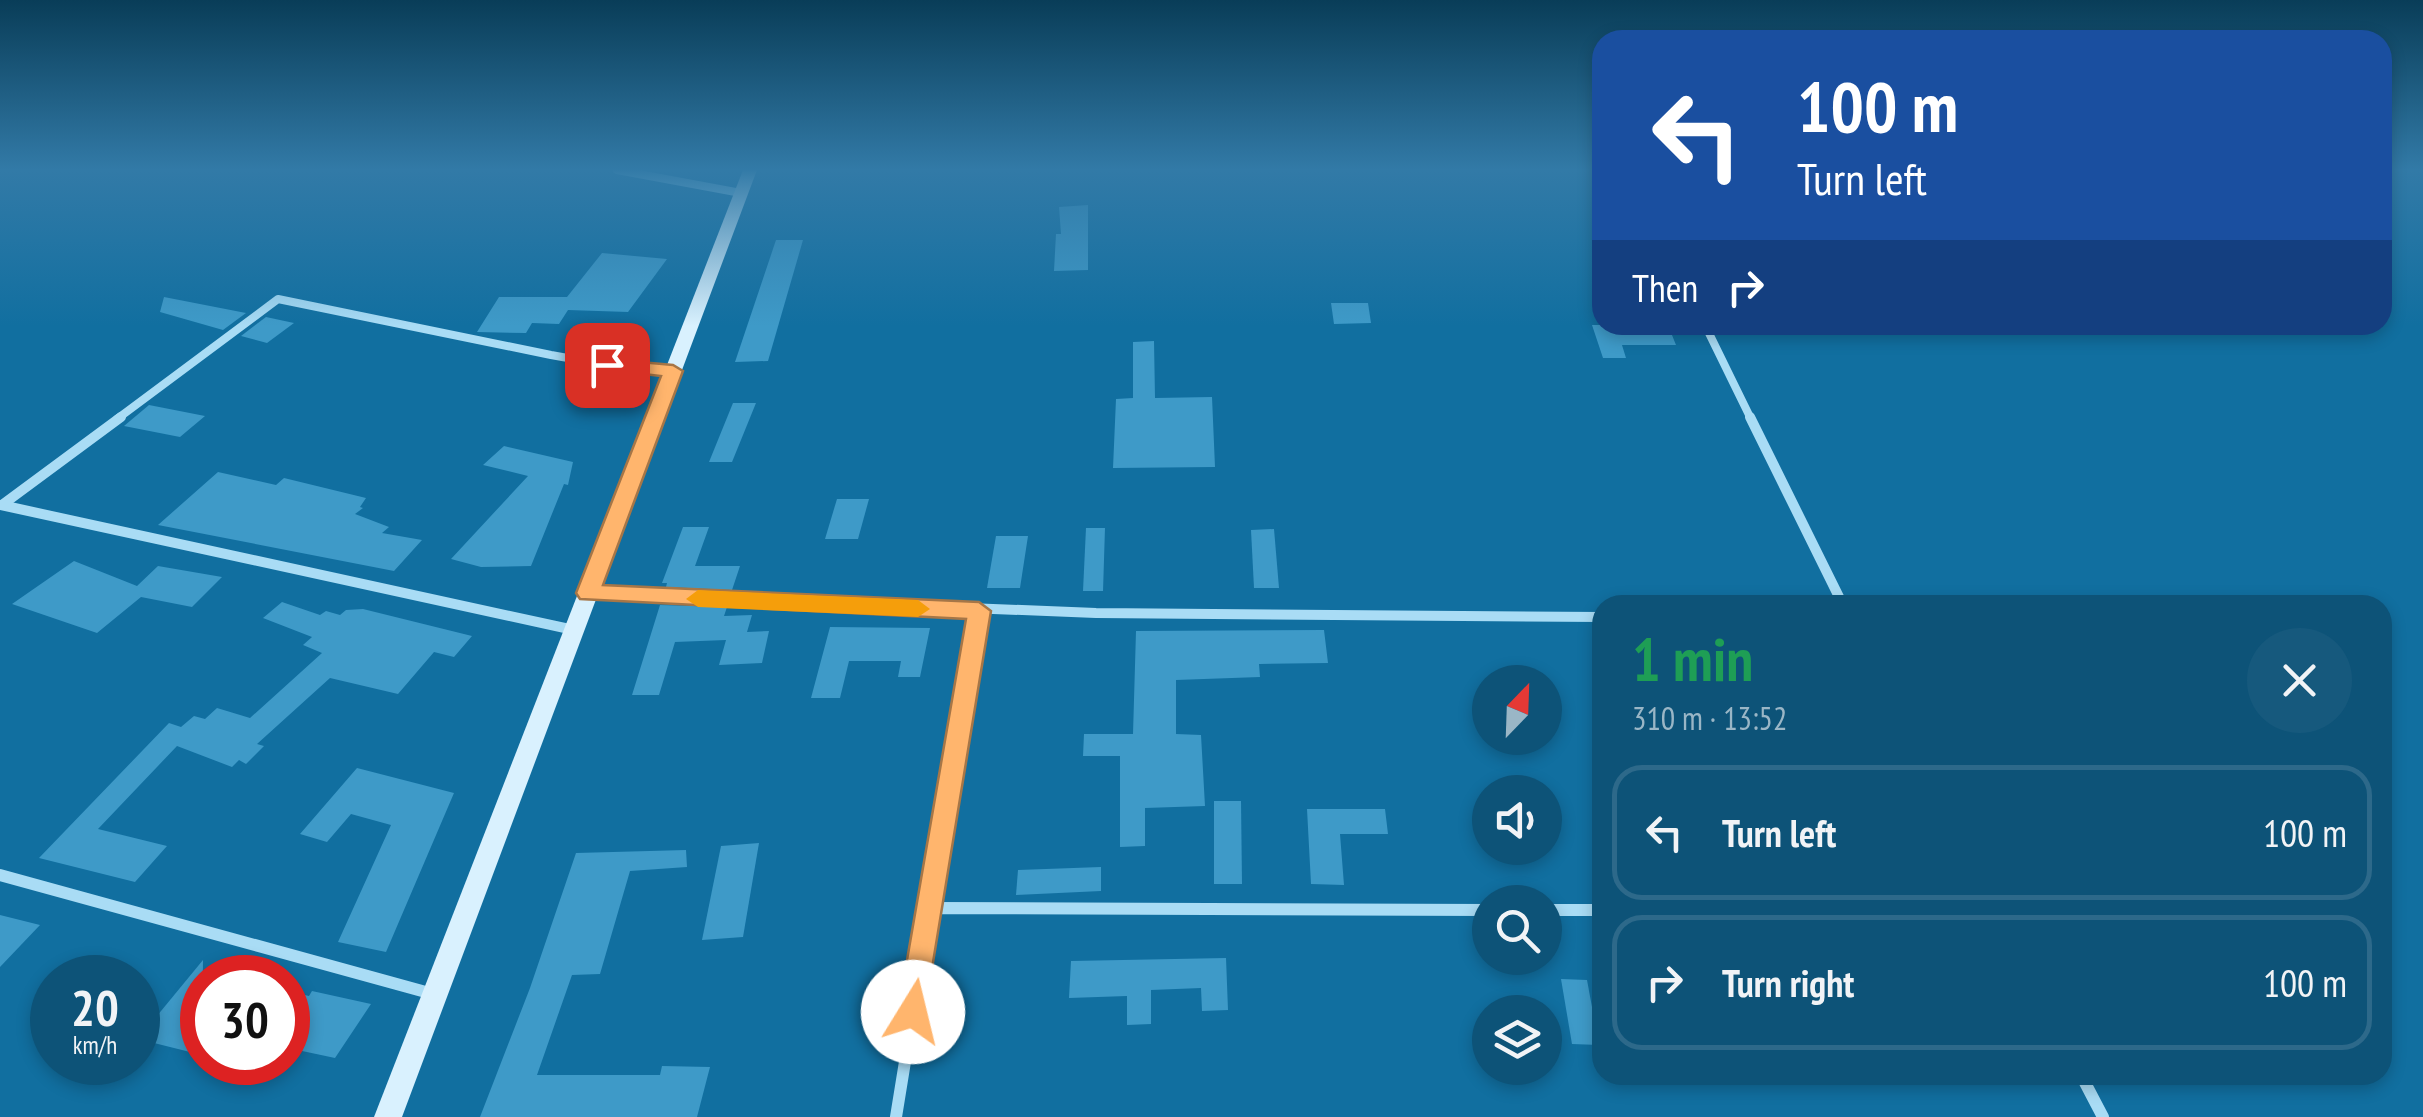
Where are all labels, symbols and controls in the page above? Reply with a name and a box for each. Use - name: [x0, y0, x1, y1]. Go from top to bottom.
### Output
- text: 100 m: [1797, 61, 1958, 151]
- icon: left: [1632, 70, 1762, 200]
- text: Turn left: [1797, 149, 1927, 207]
- icon: right: [1718, 260, 1773, 315]
- text: Then: [1632, 263, 1698, 312]
- pin: [565, 323, 650, 408]
- icon: arrive: [580, 338, 635, 393]
- text: 1 min: [1632, 620, 1753, 698]
- button: close: [2247, 628, 2352, 733]
- north arrow: [1472, 665, 1562, 755]
- map controls: [1472, 665, 1562, 1085]
- text: 310 m · 13:52: [1632, 697, 1787, 739]
- button: sound: [1472, 775, 1562, 865]
- icon: left: [1637, 805, 1692, 860]
- text: Turn left: [1722, 808, 1836, 857]
- text: 100 m: [2263, 808, 2347, 857]
- button: search: [1472, 885, 1562, 975]
- speed limit sign: 30: [180, 955, 310, 1085]
- icon: right: [1637, 955, 1692, 1010]
- text: Turn right: [1722, 958, 1854, 1007]
- text: 100 m: [2263, 958, 2347, 1007]
- position arrow: [861, 960, 965, 1064]
- text: 20: [71, 975, 119, 1040]
- button: layers: [1472, 995, 1562, 1085]
- text: km/h: [73, 1029, 117, 1061]

